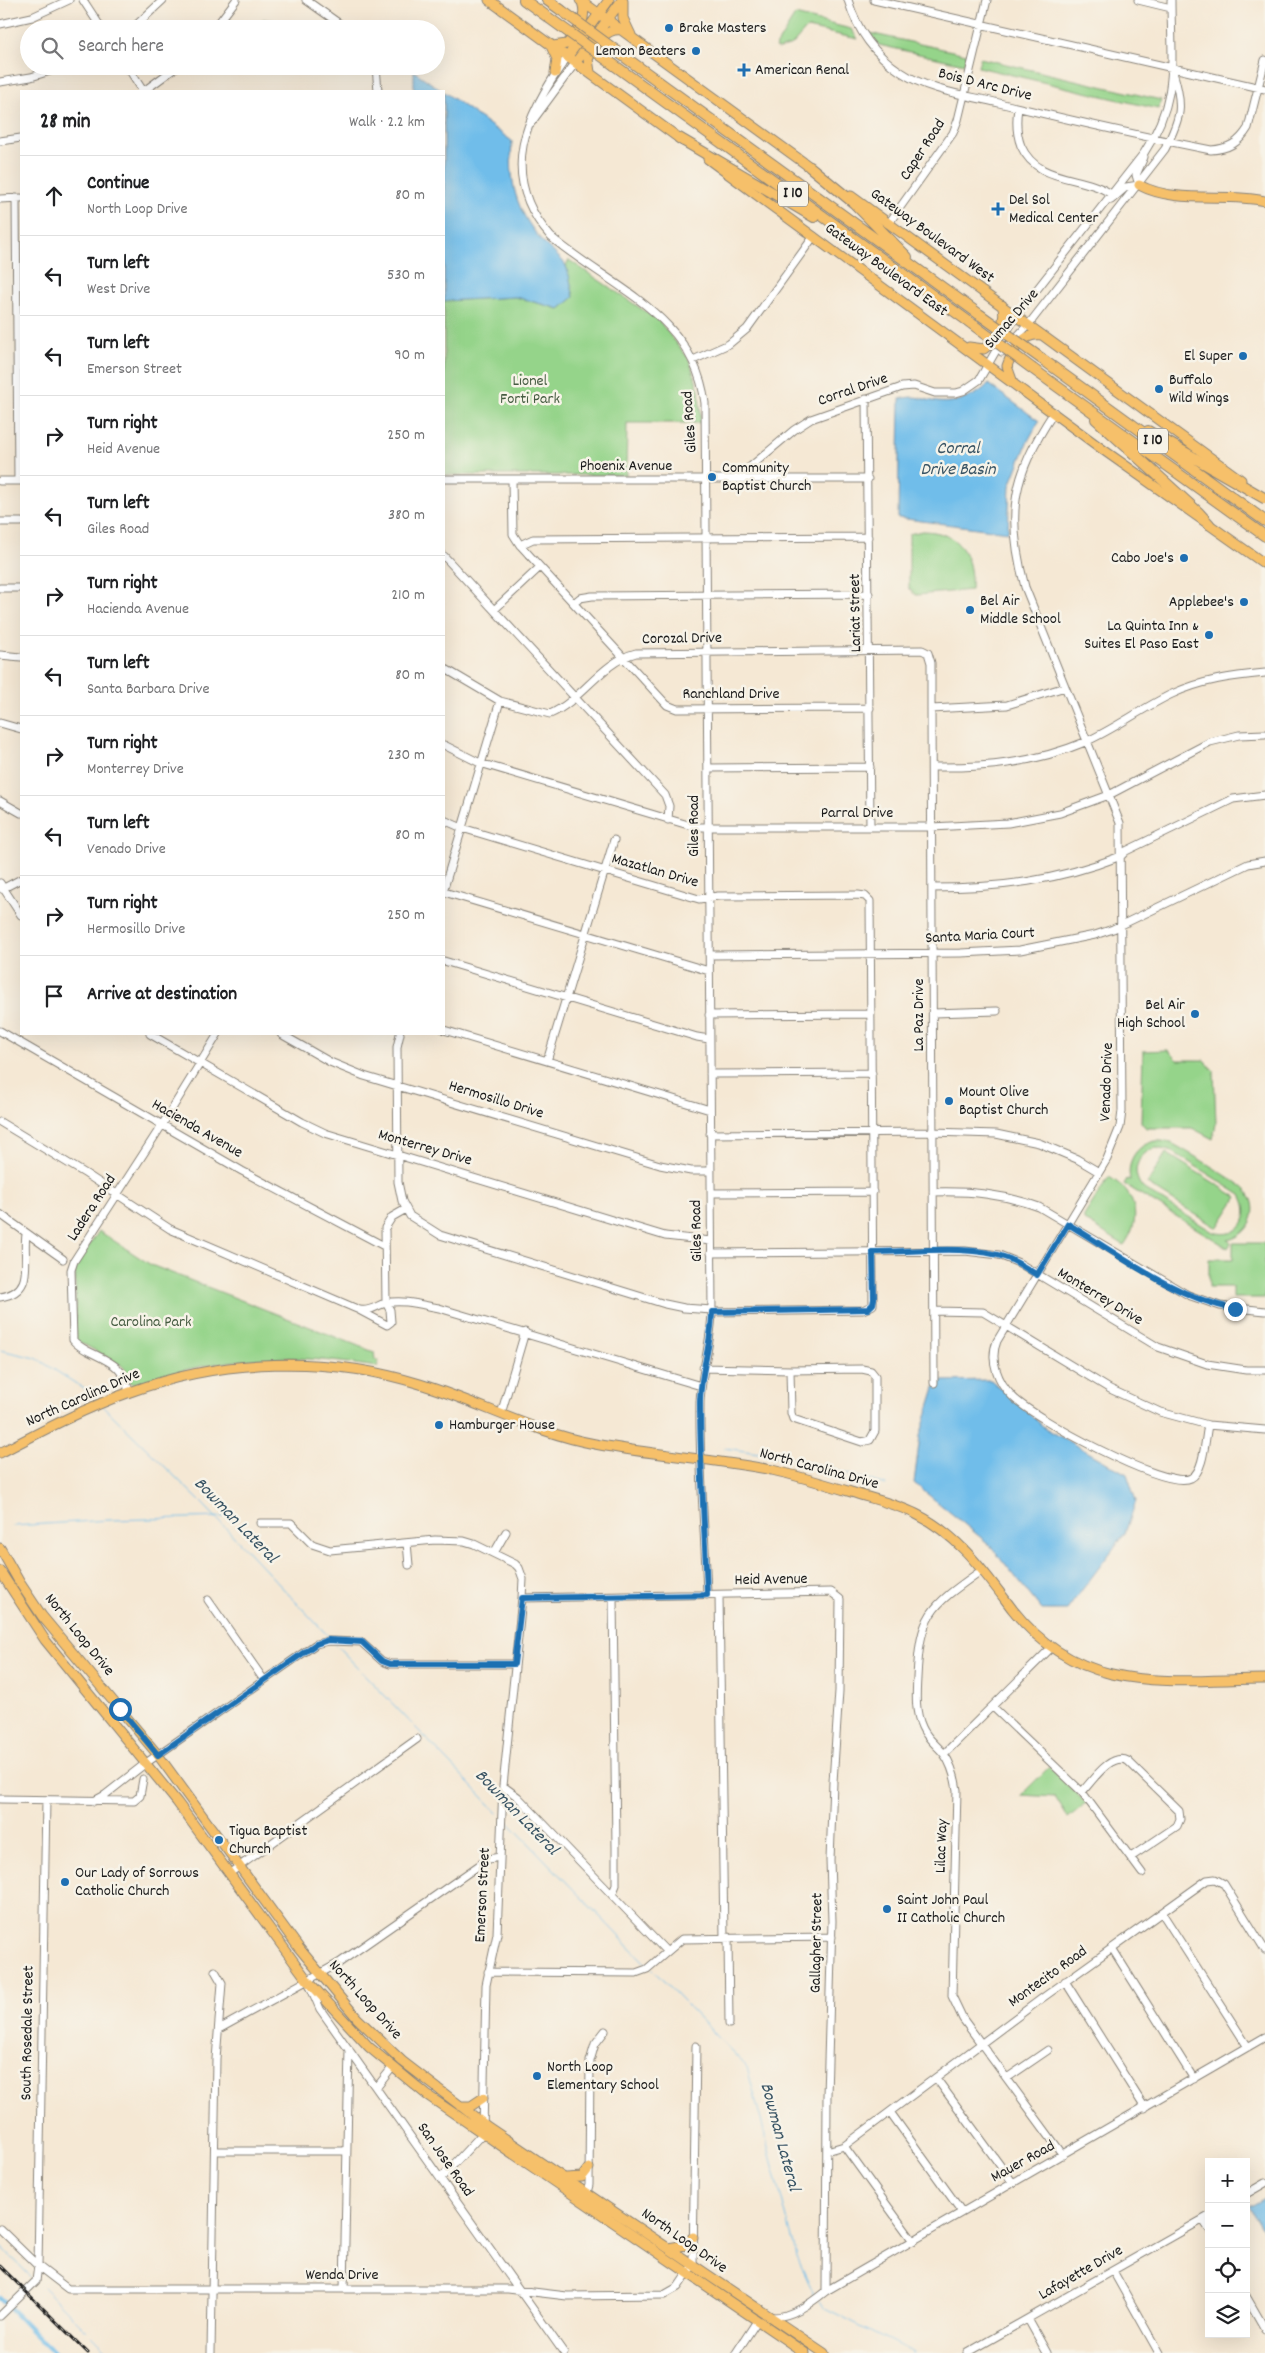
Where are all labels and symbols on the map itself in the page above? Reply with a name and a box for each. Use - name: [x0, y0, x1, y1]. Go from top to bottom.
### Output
- place label: Brake Masters: [679, 17, 767, 40]
- marker: Brake Masters: [663, 22, 675, 34]
- place label: Lemon Beaters: [596, 40, 686, 63]
- marker: Lemon Beaters: [690, 45, 702, 57]
- place label: American Renal: [755, 59, 849, 82]
- street label: Bois D Arc Drive: [936, 62, 1034, 108]
- marker: American Renal: [737, 63, 751, 77]
- street label: Caper Road: [894, 115, 952, 185]
- road number: I 10: [778, 182, 808, 206]
- street label: Gateway Boulevard West: [865, 183, 999, 289]
- place label: Del Sol Medical Center: [1009, 189, 1099, 230]
- marker: Del Sol Medical Center: [991, 202, 1005, 216]
- street label: Gateway Boulevard East: [820, 217, 953, 323]
- street label: Sumac Drive: [979, 284, 1045, 354]
- place label: El Super: [1184, 345, 1233, 368]
- marker: El Super: [1237, 350, 1249, 362]
- street label: Corral Drive: [815, 367, 891, 413]
- place label: Buffalo Wild Wings: [1169, 369, 1230, 410]
- park label: Lionel Forti Park: [500, 370, 560, 411]
- marker: Buffalo Wild Wings: [1153, 383, 1165, 395]
- street label: Giles Road: [676, 390, 704, 454]
- road number: I 10: [1138, 428, 1168, 454]
- water label: Corral Drive Basin: [921, 437, 996, 483]
- street label: Phoenix Avenue: [580, 455, 672, 478]
- place label: Community Baptist Church: [722, 457, 811, 498]
- marker: Community Baptist Church: [706, 471, 718, 483]
- place label: Cabo Joe's: [1111, 547, 1174, 570]
- marker: Cabo Joe's: [1178, 552, 1190, 564]
- street label: Lariat Street: [844, 573, 868, 653]
- place label: Bel Air Middle School: [980, 590, 1061, 631]
- place label: Applebee's: [1169, 591, 1234, 614]
- marker: Applebee's: [1238, 596, 1250, 608]
- marker: Bel Air Middle School: [964, 604, 976, 616]
- place label: La Quinta Inn & Suites El Paso East: [1084, 615, 1199, 656]
- street label: Corozal Drive: [642, 627, 722, 651]
- marker: La Quinta Inn & Suites El Paso East: [1203, 629, 1215, 641]
- street label: Ranchland Drive: [682, 683, 780, 706]
- street label: Giles Road: [683, 795, 706, 857]
- street label: Parral Drive: [821, 802, 893, 825]
- street label: Mazatlan Drive: [609, 848, 701, 894]
- street label: Santa Maria Court: [925, 922, 1035, 950]
- street label: La Paz Drive: [908, 978, 931, 1052]
- place label: Bel Air High School: [1117, 994, 1185, 1035]
- marker: Bel Air High School: [1189, 1008, 1201, 1020]
- street label: Venado Drive: [1094, 1042, 1120, 1122]
- street label: Hermosillo Drive: [446, 1075, 546, 1125]
- place label: Mount Olive Baptist Church: [959, 1081, 1048, 1122]
- street label: Hacienda Avenue: [147, 1094, 247, 1164]
- marker: Mount Olive Baptist Church: [943, 1095, 955, 1107]
- street label: Monterrey Drive: [375, 1124, 475, 1172]
- street label: Ladera Road: [62, 1170, 122, 1246]
- street label: Giles Road: [685, 1200, 709, 1262]
- street label: Monterrey Drive: [1053, 1262, 1147, 1332]
- route end: [1224, 1298, 1247, 1321]
- park label: Carolina Park: [110, 1311, 192, 1334]
- street label: North Carolina Drive: [22, 1363, 144, 1433]
- place label: Hamburger House: [449, 1414, 555, 1437]
- marker: Hamburger House: [433, 1419, 445, 1431]
- street label: North Carolina Drive: [757, 1442, 881, 1496]
- water label: Bowman Lateral: [187, 1472, 284, 1571]
- street label: Heid Avenue: [734, 1568, 808, 1592]
- street label: North Loop Drive: [38, 1589, 120, 1681]
- route start: [109, 1698, 132, 1721]
- water label: Bowman Lateral: [468, 1764, 565, 1863]
- street label: Lilac Way: [930, 1818, 954, 1873]
- place label: Tigua Baptist Church: [229, 1820, 307, 1861]
- marker: Tigua Baptist Church: [213, 1834, 225, 1846]
- street label: Emerson Street: [469, 1847, 497, 1943]
- place label: Our Lady of Sorrows Catholic Church: [75, 1862, 199, 1903]
- marker: Our Lady of Sorrows Catholic Church: [59, 1876, 71, 1888]
- place label: Saint John Paul II Catholic Church: [897, 1889, 1005, 1930]
- street label: Gallagher Street: [805, 1892, 829, 1993]
- marker: Saint John Paul II Catholic Church: [881, 1903, 893, 1915]
- street label: Montecito Road: [1004, 1940, 1092, 2014]
- street label: North Loop Drive: [323, 1955, 407, 2045]
- street label: South Rosedale Street: [15, 1965, 41, 2101]
- place label: North Loop Elementary School: [547, 2056, 659, 2097]
- marker: North Loop Elementary School: [531, 2070, 543, 2082]
- water label: Bowman Lateral: [753, 2080, 806, 2196]
- street label: San Jose Road: [411, 2118, 479, 2202]
- street label: Mauer Road: [987, 2135, 1059, 2189]
- street label: North Loop Drive: [636, 2203, 732, 2279]
- street label: Lafayette Drive: [1035, 2240, 1127, 2306]
- street label: Wenda Drive: [305, 2264, 379, 2287]

